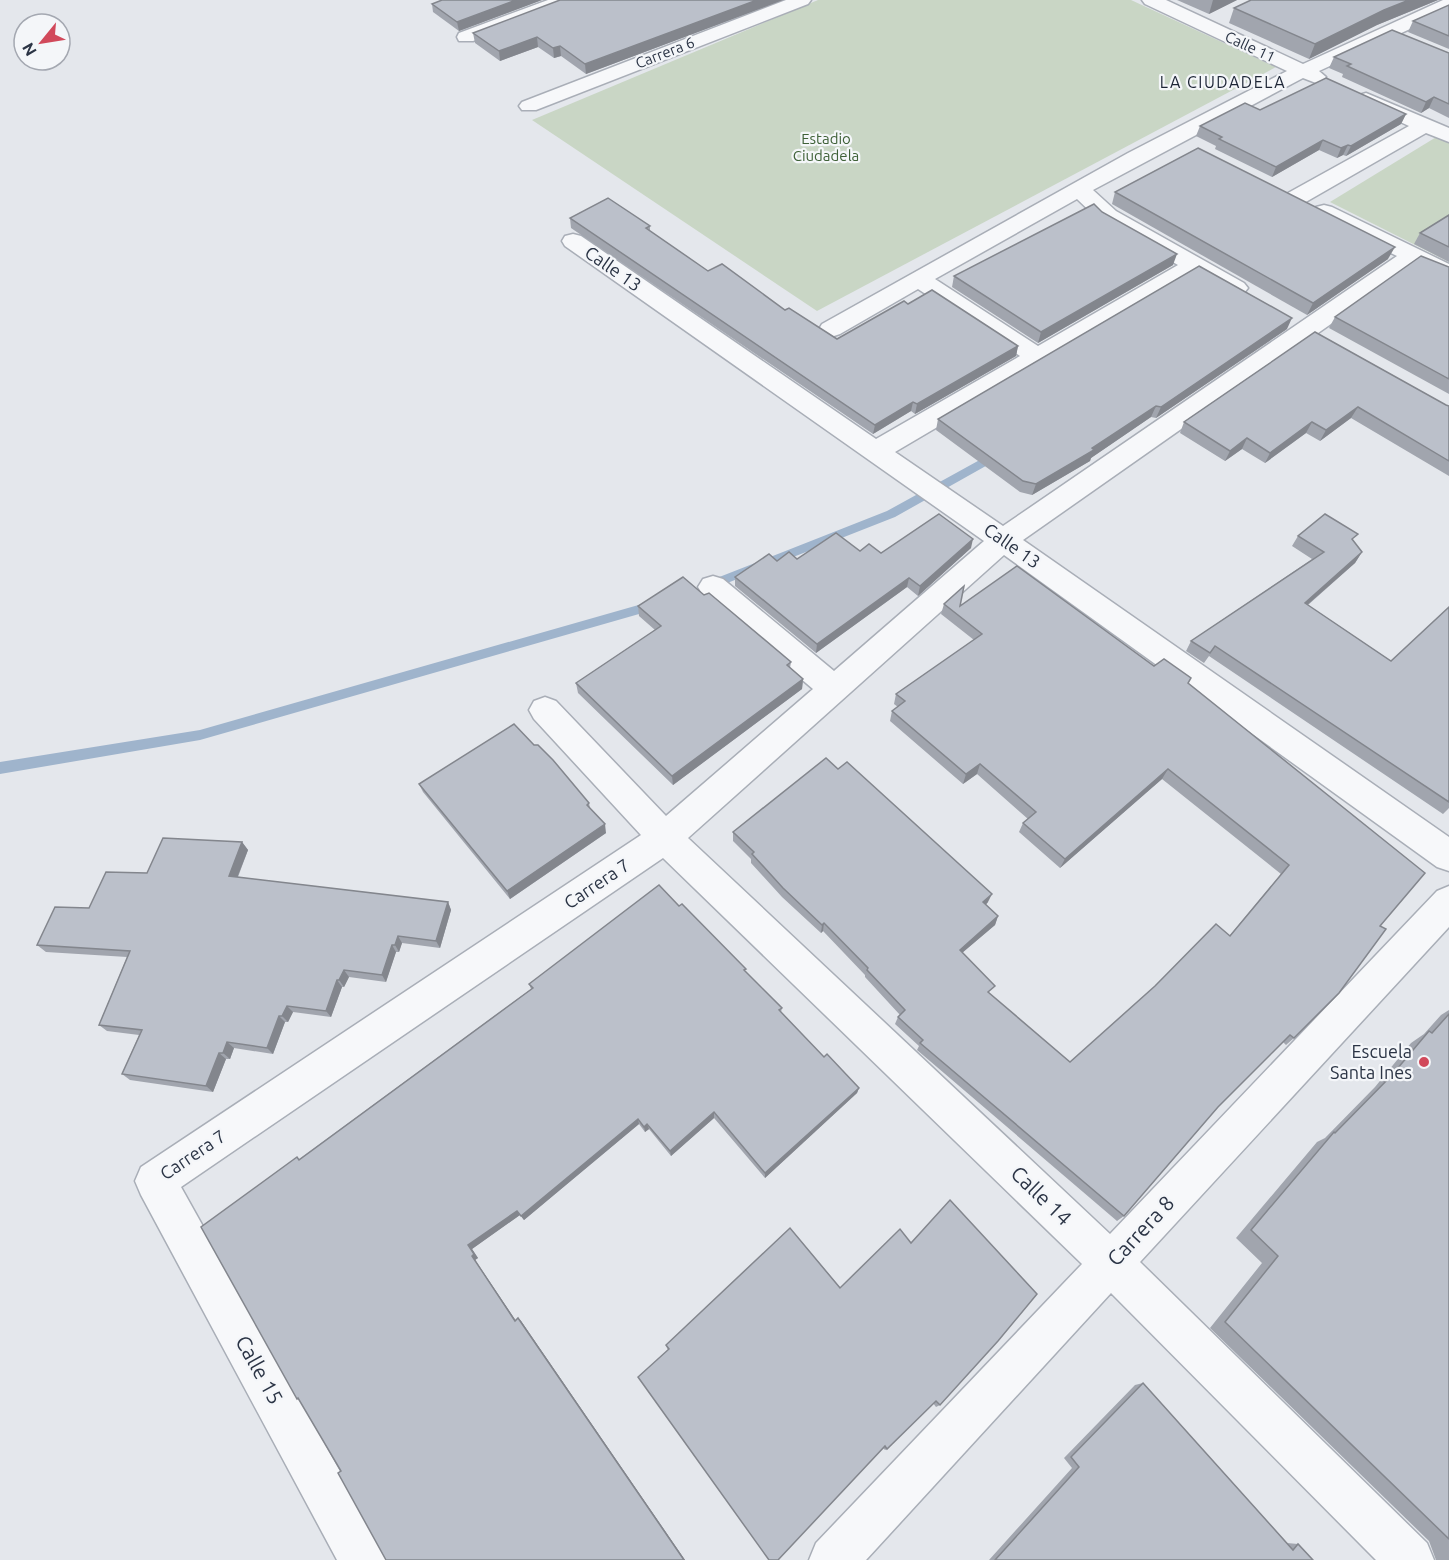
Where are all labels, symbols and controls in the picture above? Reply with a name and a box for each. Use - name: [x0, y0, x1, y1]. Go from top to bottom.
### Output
- north arrow: [12, 12, 72, 72]
- street label: Calle 11: [1222, 28, 1278, 66]
- street label: Carrera 6: [633, 34, 697, 72]
- text: N: [18, 40, 40, 59]
- district label: LA CIUDADELA: [1160, 73, 1286, 91]
- park label: Estadio Ciudadela: [793, 130, 859, 164]
- street label: Calle 13: [582, 242, 646, 295]
- street label: Calle 13: [981, 519, 1045, 572]
- street label: Carrera 7: [560, 854, 633, 912]
- place label: Escuela Santa Ines: [1330, 1041, 1412, 1082]
- marker: Escuela Santa Ines: [1417, 1055, 1431, 1069]
- street label: Carrera 7: [156, 1125, 229, 1183]
- street label: Calle 14: [1006, 1161, 1077, 1230]
- street label: Carrera 8: [1102, 1190, 1179, 1270]
- street label: Calle 15: [231, 1331, 288, 1408]

